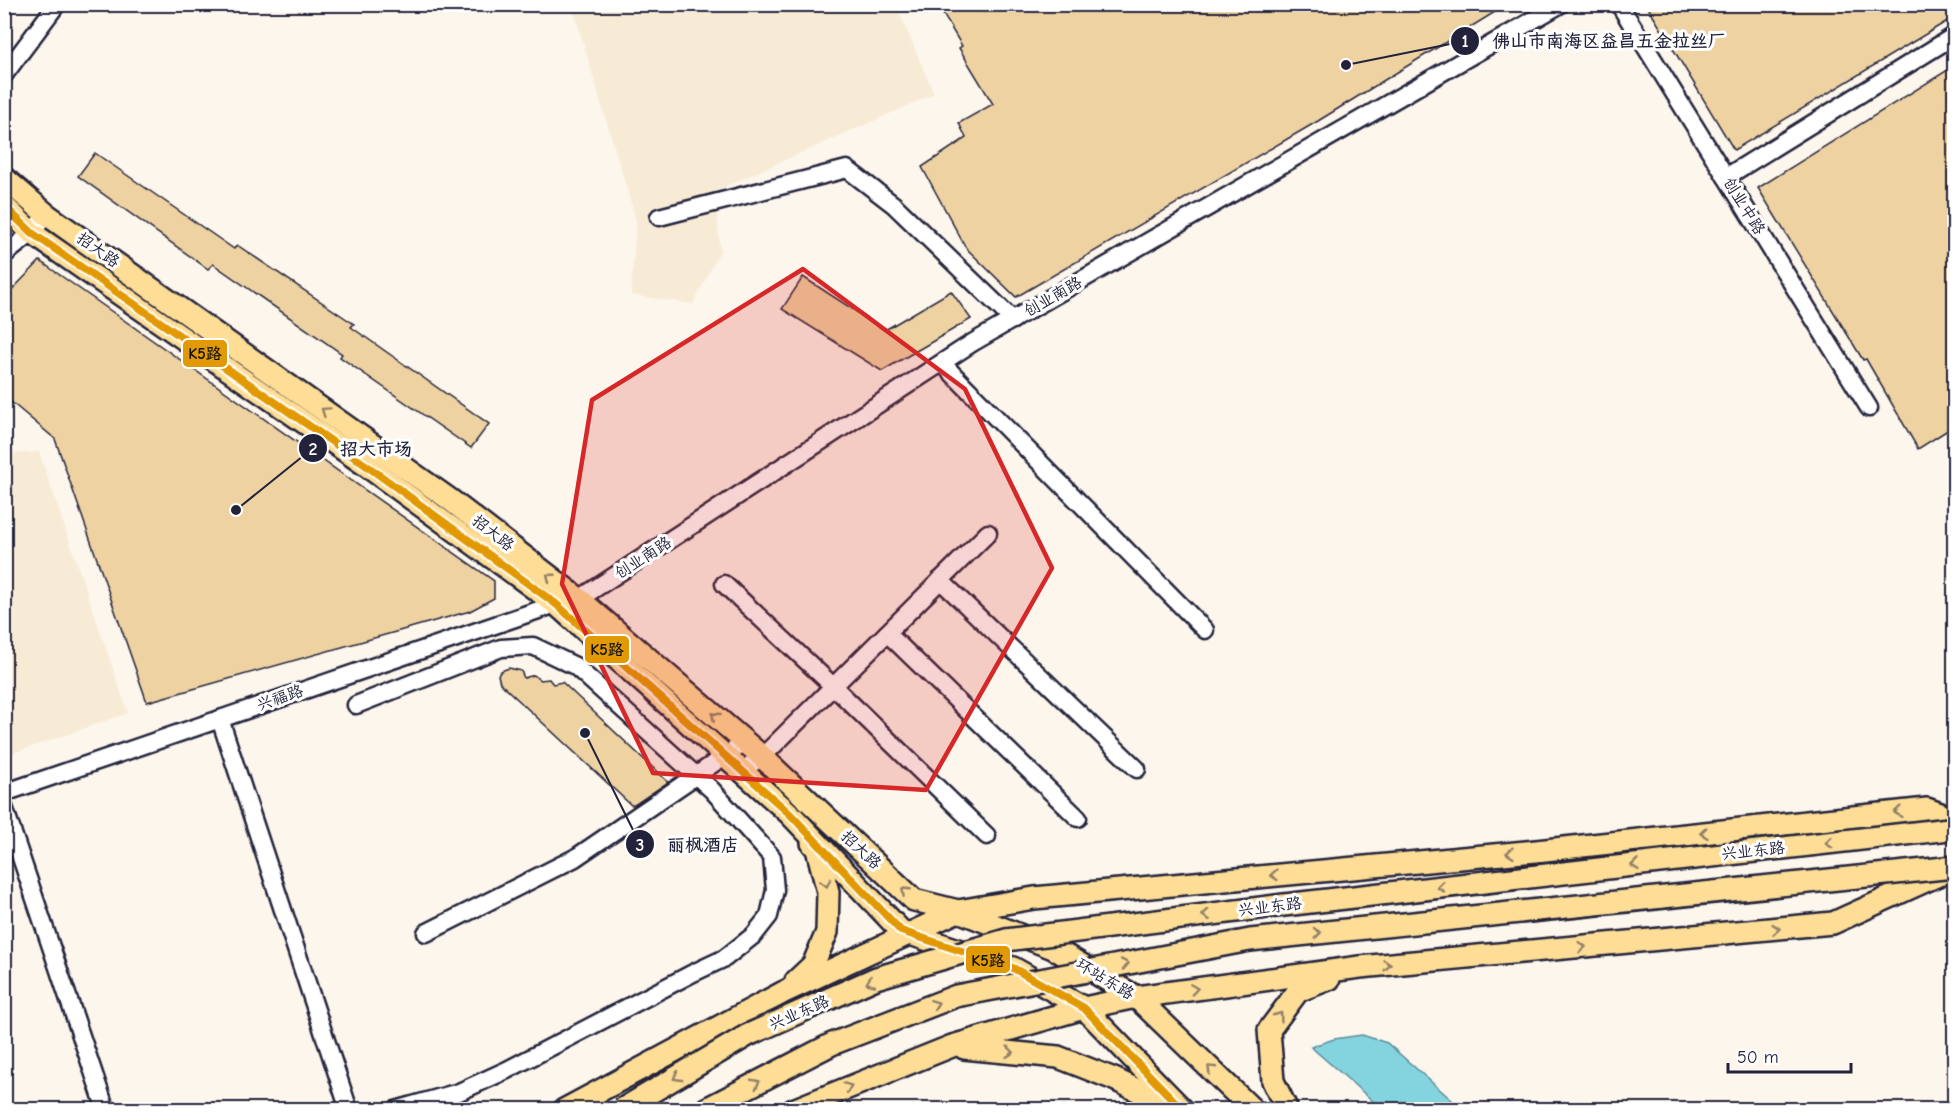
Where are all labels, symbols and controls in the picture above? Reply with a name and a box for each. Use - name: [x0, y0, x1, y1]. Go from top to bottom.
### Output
- callout: 佛山市南海区益昌五金拉丝厂: [1450, 23, 1738, 59]
- text: 1: [1461, 31, 1469, 52]
- text: 佛山市南海区益昌五金拉丝厂: [1492, 31, 1726, 52]
- street label: 创业中路: [1719, 174, 1769, 238]
- street label: 招大路: [73, 229, 123, 271]
- street label: 创业南路: [1021, 273, 1085, 321]
- line badge: K5路: [182, 339, 228, 368]
- text: K5路: [188, 345, 222, 363]
- one-way arrow: [321, 407, 332, 418]
- callout: 招大市场: [298, 430, 424, 466]
- text: 2: [309, 439, 318, 460]
- text: 招大市场: [340, 439, 412, 460]
- street label: 招大路: [469, 511, 517, 555]
- street label: 创业南路: [611, 533, 675, 583]
- one-way arrow: [545, 573, 556, 584]
- line badge: K5路: [584, 635, 630, 664]
- text: K5路: [590, 641, 624, 659]
- street label: 兴福路: [254, 682, 306, 714]
- one-way arrow: [711, 712, 722, 723]
- one-way arrow: [1894, 805, 1903, 818]
- callout: 丽枫酒店: [625, 826, 751, 862]
- one-way arrow: [1700, 826, 1709, 839]
- street label: 招大路: [837, 827, 885, 873]
- text: 3: [636, 835, 644, 856]
- text: 丽枫酒店: [667, 835, 739, 856]
- one-way arrow: [1824, 836, 1833, 848]
- street label: 兴业东路: [1720, 839, 1786, 863]
- one-way arrow: [1506, 846, 1515, 859]
- one-way arrow: [1630, 858, 1639, 870]
- one-way arrow: [1270, 868, 1279, 881]
- one-way arrow: [818, 878, 831, 888]
- one-way arrow: [1437, 880, 1446, 893]
- one-way arrow: [901, 887, 912, 898]
- street label: 兴业东路: [1237, 894, 1303, 920]
- one-way arrow: [1201, 908, 1210, 920]
- one-way arrow: [1771, 923, 1780, 936]
- one-way arrow: [1313, 927, 1322, 940]
- one-way arrow: [1577, 941, 1586, 954]
- line badge: K5路: [965, 945, 1011, 974]
- text: K5路: [971, 952, 1005, 970]
- street label: 环站东路: [1073, 955, 1137, 1003]
- one-way arrow: [1120, 958, 1130, 971]
- one-way arrow: [1383, 959, 1392, 972]
- one-way arrow: [865, 974, 876, 986]
- one-way arrow: [1189, 984, 1199, 996]
- street label: 兴业东路: [766, 992, 832, 1034]
- one-way arrow: [928, 999, 939, 1011]
- one-way arrow: [1272, 1012, 1283, 1023]
- scale bar: [1728, 1036, 1851, 1074]
- one-way arrow: [1005, 1045, 1015, 1058]
- text: 50 m: [1737, 1047, 1779, 1068]
- one-way arrow: [1207, 1065, 1218, 1076]
- one-way arrow: [673, 1070, 683, 1081]
- one-way arrow: [750, 1078, 761, 1090]
- one-way arrow: [842, 1082, 852, 1095]

